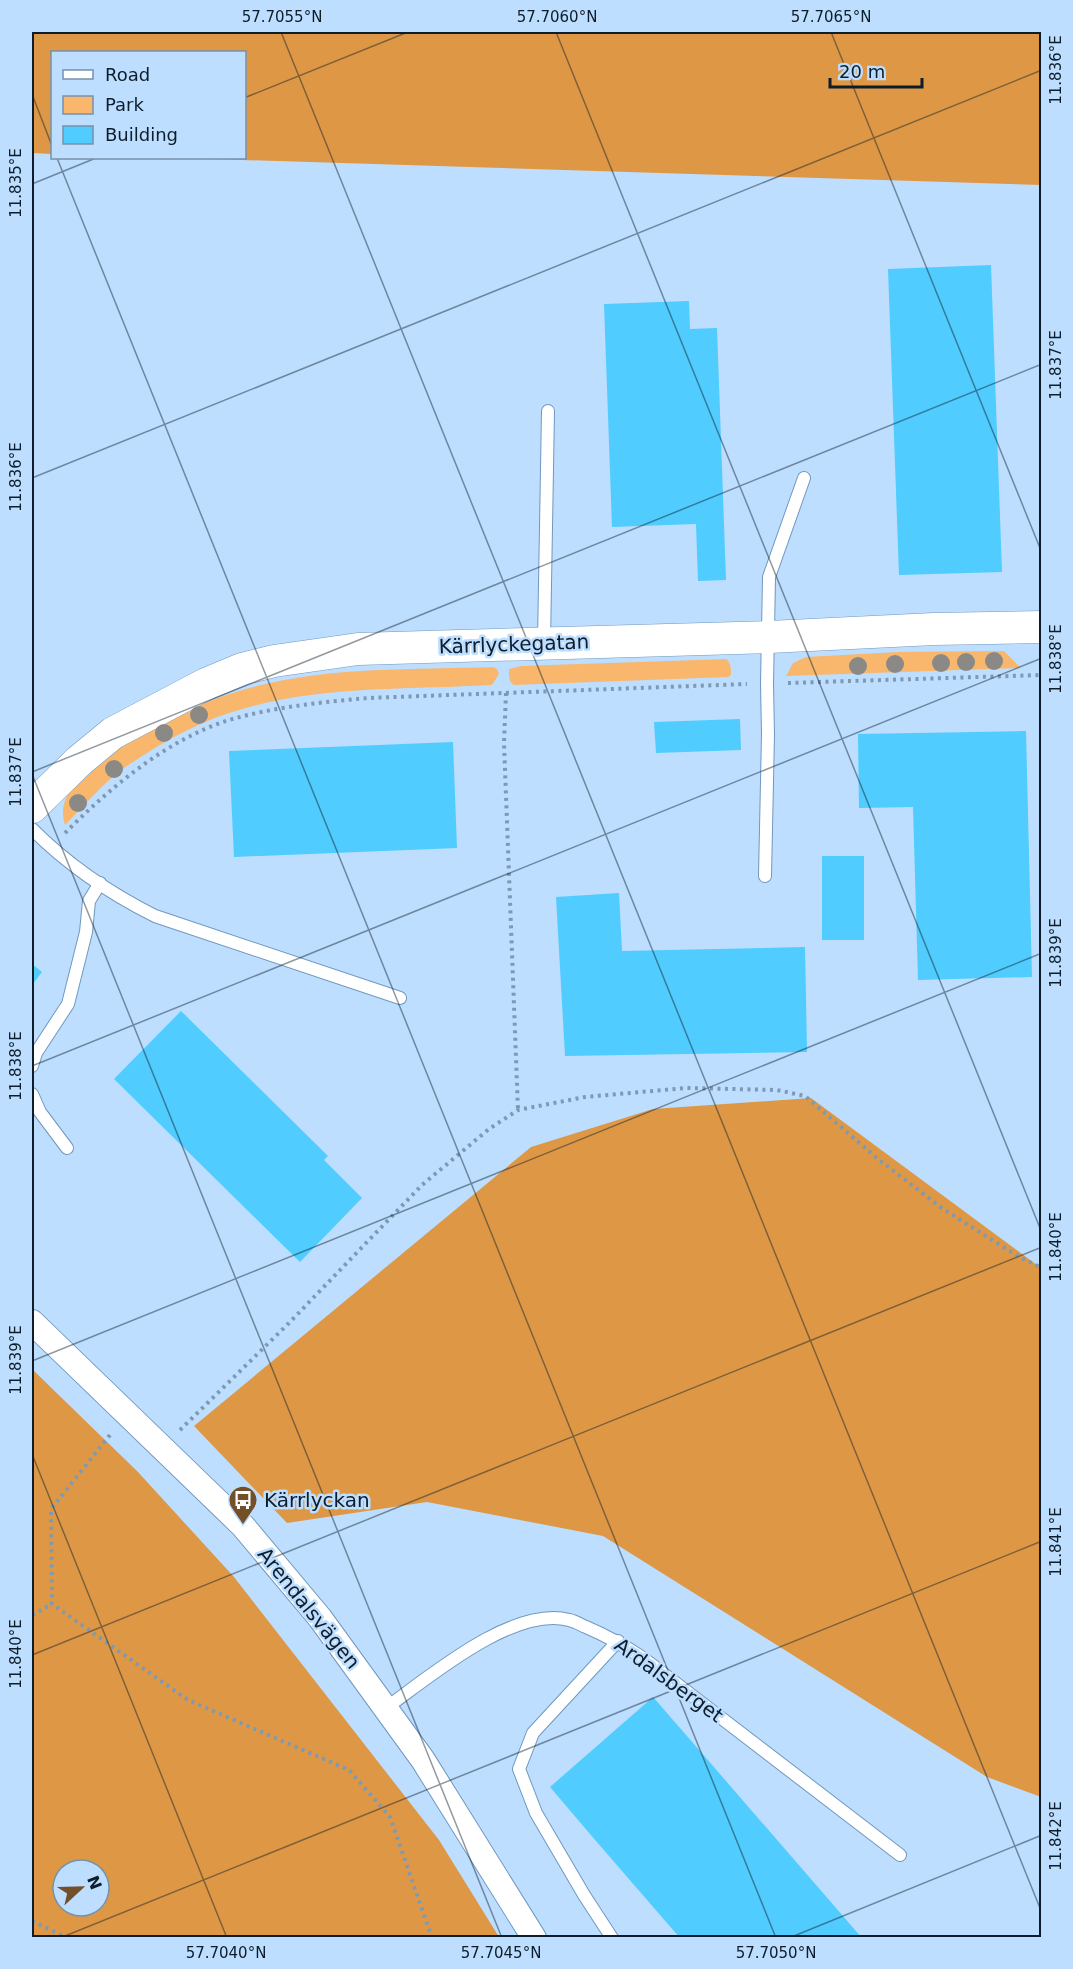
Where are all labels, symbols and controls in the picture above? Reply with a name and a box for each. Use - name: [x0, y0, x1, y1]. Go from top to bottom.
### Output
- text: 57.7055°N: [242, 8, 322, 26]
- text: 57.7060°N: [517, 8, 597, 26]
- text: 57.7065°N: [791, 8, 871, 26]
- text: 11.836°E: [1047, 35, 1065, 105]
- legend: [51, 51, 246, 159]
- scale bar: [830, 51, 922, 89]
- text: 20 m: [839, 61, 885, 82]
- text: Road: [105, 64, 150, 85]
- text: Park: [105, 94, 144, 115]
- text: Building: [105, 124, 178, 145]
- text: 11.835°E: [7, 148, 25, 218]
- text: 11.837°E: [1047, 330, 1065, 400]
- text: 11.836°E: [7, 442, 25, 512]
- text: 11.838°E: [1047, 624, 1065, 694]
- street label: Kärrlyckegatan: [438, 629, 590, 659]
- text: 11.837°E: [7, 737, 25, 807]
- text: 11.839°E: [1047, 918, 1065, 988]
- text: 11.838°E: [7, 1031, 25, 1101]
- text: 11.840°E: [1047, 1212, 1065, 1282]
- text: 11.839°E: [7, 1325, 25, 1395]
- bus stop icon: Kärrlyckan: [227, 1484, 259, 1526]
- place label: Kärrlyckan: [264, 1488, 370, 1512]
- text: 11.841°E: [1047, 1507, 1065, 1577]
- street label: Arendalsvägen: [253, 1542, 365, 1674]
- text: 11.840°E: [7, 1619, 25, 1689]
- street label: Ardalsberget: [610, 1633, 728, 1727]
- text: 11.842°E: [1047, 1801, 1065, 1871]
- north arrow: [51, 1858, 111, 1918]
- text: N: [83, 1873, 106, 1892]
- text: 57.7040°N: [186, 1944, 266, 1962]
- text: 57.7045°N: [461, 1944, 541, 1962]
- text: 57.7050°N: [736, 1944, 816, 1962]

